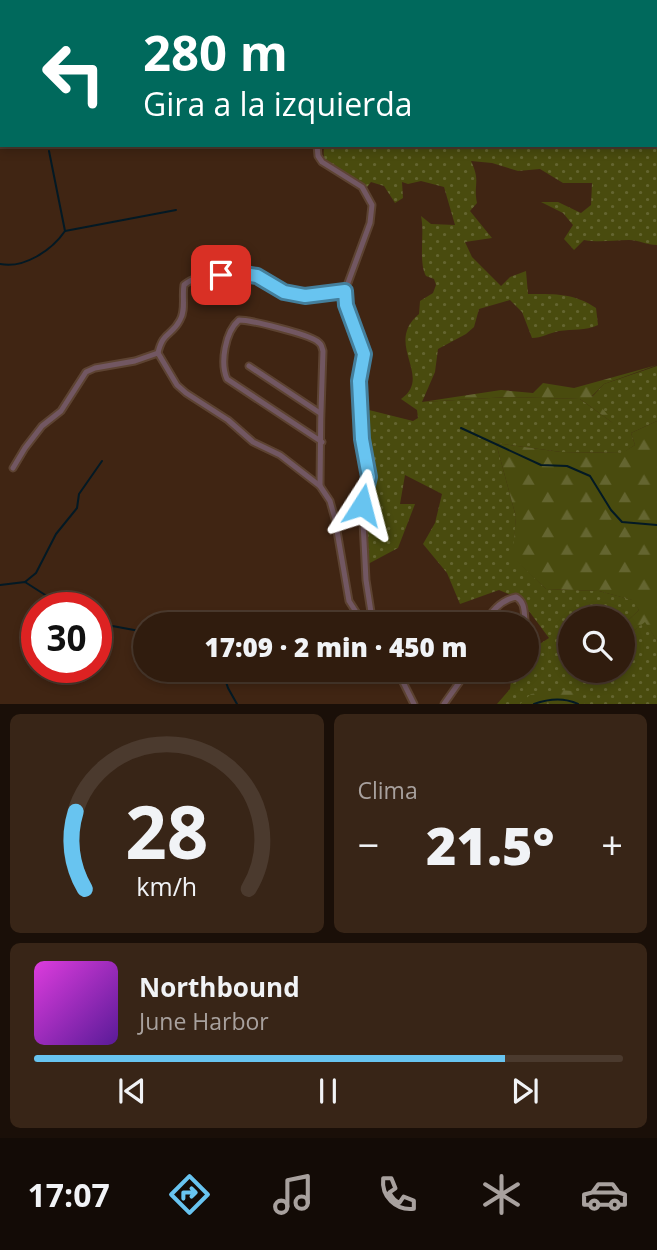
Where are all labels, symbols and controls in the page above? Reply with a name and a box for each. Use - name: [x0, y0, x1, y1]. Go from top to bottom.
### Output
- text: 280 m: [143, 19, 288, 85]
- icon: left: [28, 28, 119, 119]
- text: Gira a la izquierda: [143, 82, 413, 125]
- pin: [191, 245, 251, 305]
- icon: arrive: [202, 256, 240, 294]
- position arrow: [325, 468, 399, 542]
- speed limit sign: 30: [21, 592, 112, 683]
- map controls: [558, 606, 635, 683]
- button: search: [558, 606, 635, 683]
- text: 17:09 · 2 min · 450 m: [205, 629, 467, 665]
- text: Clima: [358, 774, 418, 806]
- text: 28: [125, 782, 208, 881]
- text: 21.5°: [426, 809, 554, 880]
- text: −: [358, 818, 379, 870]
- text: +: [601, 818, 623, 870]
- text: km/h: [136, 869, 197, 903]
- text: Northbound: [139, 969, 300, 1005]
- text: June Harbor: [139, 1005, 269, 1037]
- icon: previous: [113, 1072, 151, 1110]
- icon: pause: [309, 1072, 347, 1110]
- icon: next: [506, 1072, 544, 1110]
- icon: directions: [165, 1170, 214, 1219]
- icon: music: [269, 1170, 318, 1219]
- icon: phone: [373, 1170, 422, 1219]
- icon: climate: [477, 1170, 526, 1219]
- icon: car: [580, 1170, 629, 1219]
- text: 17:07: [27, 1173, 110, 1216]

